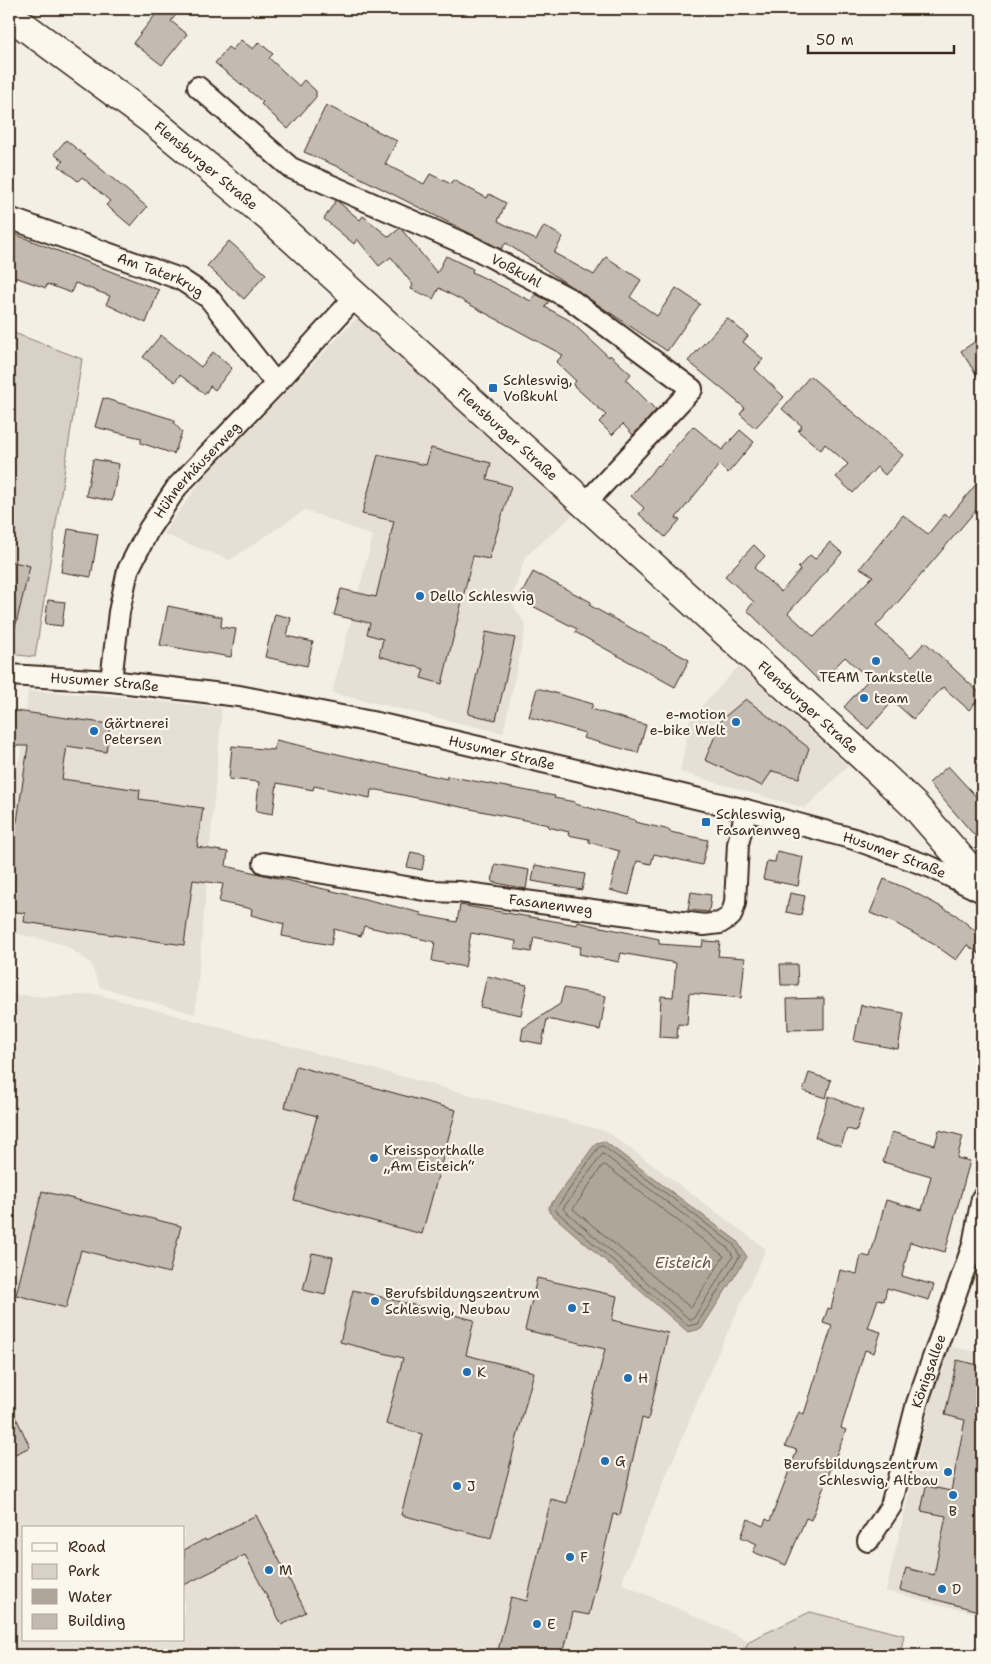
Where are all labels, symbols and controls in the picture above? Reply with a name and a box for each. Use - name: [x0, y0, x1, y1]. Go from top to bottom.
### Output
- scale bar: [808, 22, 955, 54]
- text: 50 m: [816, 30, 854, 50]
- street label: Flensburger Straße: [150, 117, 262, 214]
- street label: Am Taterkrug: [115, 248, 207, 301]
- street label: Voßkuhl: [488, 250, 545, 292]
- place label: Schleswig, Voßkuhl: [503, 371, 573, 405]
- marker: Schleswig, Voßkuhl: [487, 382, 499, 394]
- street label: Flensburger Straße: [454, 384, 562, 484]
- street label: Hühnerhäuserweg: [150, 417, 244, 522]
- place label: Dello Schleswig: [430, 587, 534, 605]
- marker: Dello Schleswig: [414, 590, 426, 602]
- marker: TEAM Tankstelle: [870, 655, 882, 667]
- street label: Flensburger Straße: [754, 657, 862, 757]
- street label: Husumer Straße: [50, 668, 160, 696]
- place label: TEAM Tankstelle: [819, 668, 933, 686]
- place label: team: [874, 689, 908, 707]
- marker: team: [858, 692, 870, 704]
- place label: e-motion e-bike Welt: [650, 705, 726, 739]
- place label: Gärtnerei Petersen: [104, 714, 169, 748]
- marker: e-motion e-bike Welt: [730, 716, 742, 728]
- marker: Gärtnerei Petersen: [88, 725, 100, 737]
- street label: Husumer Straße: [447, 731, 557, 774]
- place label: Schleswig, Fasanenweg: [716, 805, 800, 839]
- marker: Schleswig, Fasanenweg: [700, 816, 712, 828]
- street label: Husumer Straße: [841, 827, 949, 882]
- street label: Fasanenweg: [508, 890, 594, 919]
- place label: Kreissporthalle „Am Eisteich“: [383, 1141, 485, 1175]
- marker: Kreissporthalle „Am Eisteich“: [368, 1152, 380, 1164]
- water label: Eisteich: [655, 1253, 711, 1273]
- place label: Berufsbildungszentrum Schleswig, Neubau: [385, 1284, 539, 1318]
- marker: Berufsbildungszentrum Schleswig, Neubau: [369, 1295, 381, 1307]
- place label: I: [582, 1299, 590, 1317]
- marker: I: [566, 1302, 578, 1314]
- street label: Königsallee: [907, 1332, 950, 1410]
- place label: K: [477, 1363, 486, 1381]
- marker: K: [461, 1366, 473, 1378]
- place label: H: [638, 1369, 648, 1387]
- marker: H: [622, 1372, 634, 1384]
- place label: G: [615, 1452, 626, 1470]
- marker: G: [599, 1455, 611, 1467]
- place label: Berufsbildungszentrum Schleswig, Altbau: [784, 1455, 938, 1489]
- marker: Berufsbildungszentrum Schleswig, Altbau: [942, 1466, 954, 1478]
- place label: J: [467, 1477, 475, 1495]
- marker: J: [451, 1480, 463, 1492]
- marker: B: [947, 1489, 959, 1501]
- place label: B: [949, 1502, 957, 1520]
- legend: [22, 1526, 185, 1642]
- text: Road: [68, 1537, 106, 1557]
- place label: F: [580, 1548, 588, 1566]
- marker: F: [564, 1551, 576, 1563]
- text: Park: [68, 1561, 100, 1581]
- place label: M: [279, 1561, 292, 1579]
- marker: M: [263, 1564, 275, 1576]
- place label: D: [952, 1580, 961, 1598]
- marker: D: [936, 1583, 948, 1595]
- text: Water: [68, 1587, 112, 1607]
- text: Building: [68, 1611, 125, 1631]
- place label: E: [547, 1615, 556, 1633]
- marker: E: [531, 1618, 543, 1630]

